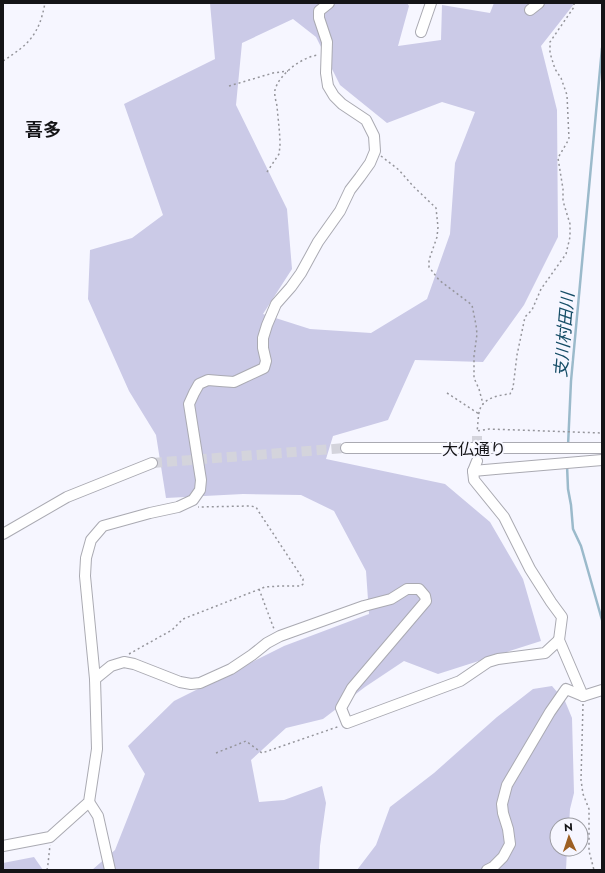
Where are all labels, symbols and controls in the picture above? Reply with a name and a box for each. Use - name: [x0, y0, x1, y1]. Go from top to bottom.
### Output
- district label: 喜多: [25, 117, 61, 143]
- water label: 支川村田川: [548, 290, 580, 378]
- street label: 大仏通り: [442, 438, 506, 461]
- north arrow: [549, 817, 589, 857]
- text: N: [564, 819, 573, 835]

